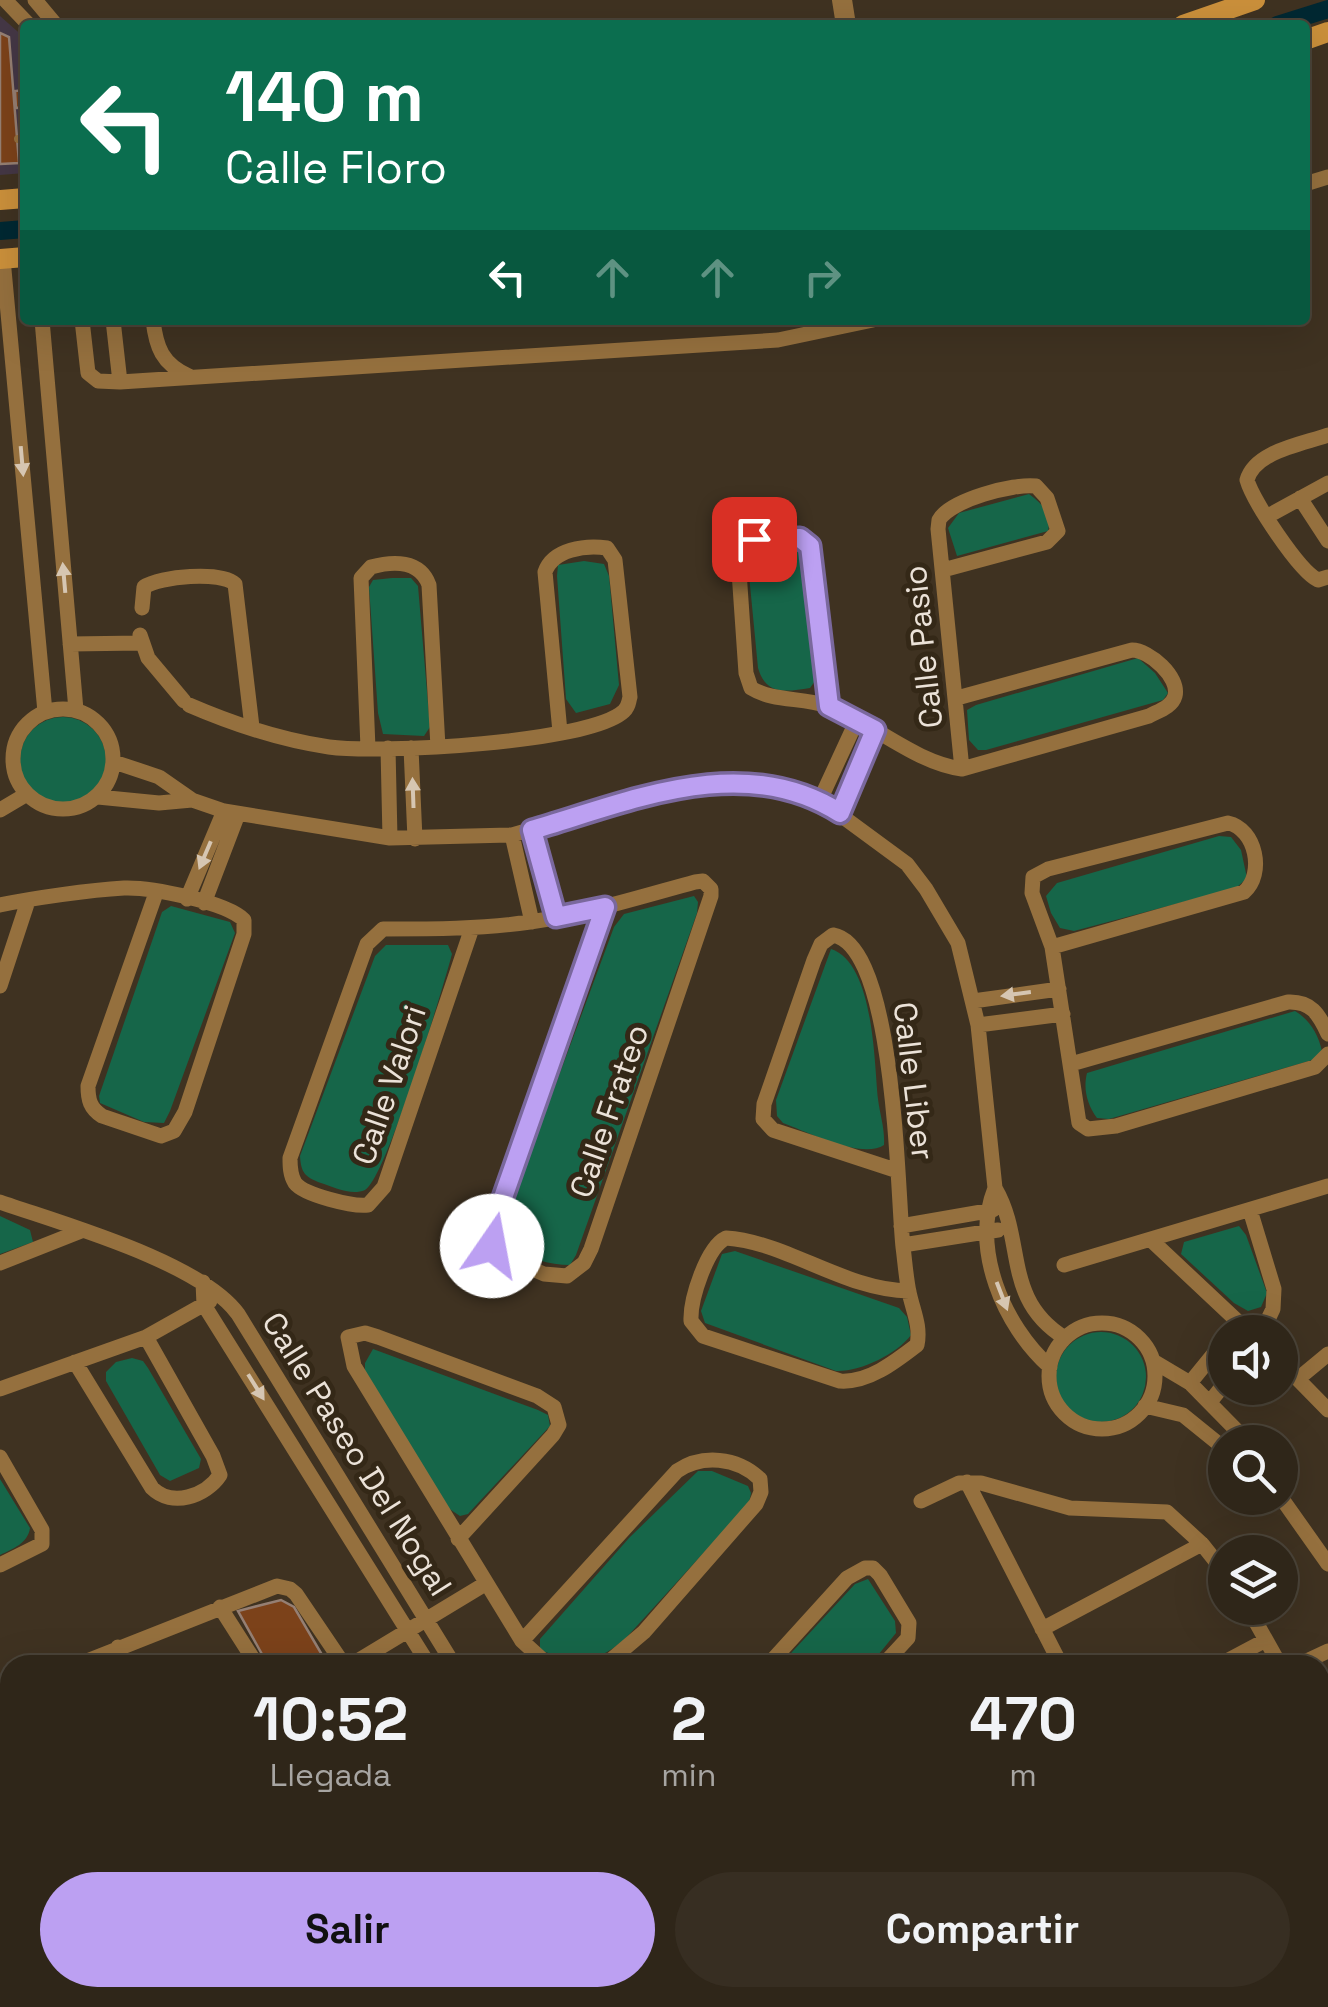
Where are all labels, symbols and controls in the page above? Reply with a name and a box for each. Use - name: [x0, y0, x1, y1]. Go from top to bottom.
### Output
- text: 140 m: [225, 52, 424, 141]
- icon: left: [60, 60, 190, 190]
- text: Calle Floro: [225, 139, 447, 196]
- icon: left: [480, 250, 535, 305]
- icon: ahead: [585, 250, 640, 305]
- icon: ahead: [690, 250, 745, 305]
- icon: right: [795, 250, 850, 305]
- one-way arrow: [14, 445, 30, 477]
- pin: [712, 497, 797, 582]
- icon: arrive: [727, 512, 782, 567]
- one-way arrow: [55, 562, 71, 594]
- street label: Calle Pasio: [895, 564, 951, 730]
- one-way arrow: [405, 777, 421, 809]
- one-way arrow: [197, 840, 213, 870]
- one-way arrow: [1000, 987, 1031, 1003]
- street label: Calle Valori: [343, 1000, 435, 1170]
- street label: Calle Liber: [884, 1000, 944, 1162]
- street label: Calle Frateo: [561, 1019, 657, 1203]
- position arrow: [440, 1194, 544, 1298]
- one-way arrow: [994, 1281, 1010, 1311]
- street label: Calle Paseo Del Nogal: [253, 1305, 461, 1603]
- map controls: [1208, 1315, 1298, 1625]
- button: sound: [1208, 1315, 1298, 1405]
- one-way arrow: [246, 1374, 265, 1401]
- button: search: [1208, 1425, 1298, 1515]
- button: layers: [1208, 1535, 1298, 1625]
- text: 10:52: [253, 1681, 408, 1758]
- text: 2: [671, 1681, 707, 1758]
- text: 470: [969, 1681, 1077, 1758]
- text: Llegada: [270, 1755, 392, 1795]
- text: min: [661, 1755, 716, 1795]
- text: m: [1009, 1755, 1037, 1795]
- button: Salir: [40, 1872, 655, 1987]
- button: Compartir: [675, 1872, 1290, 1987]

